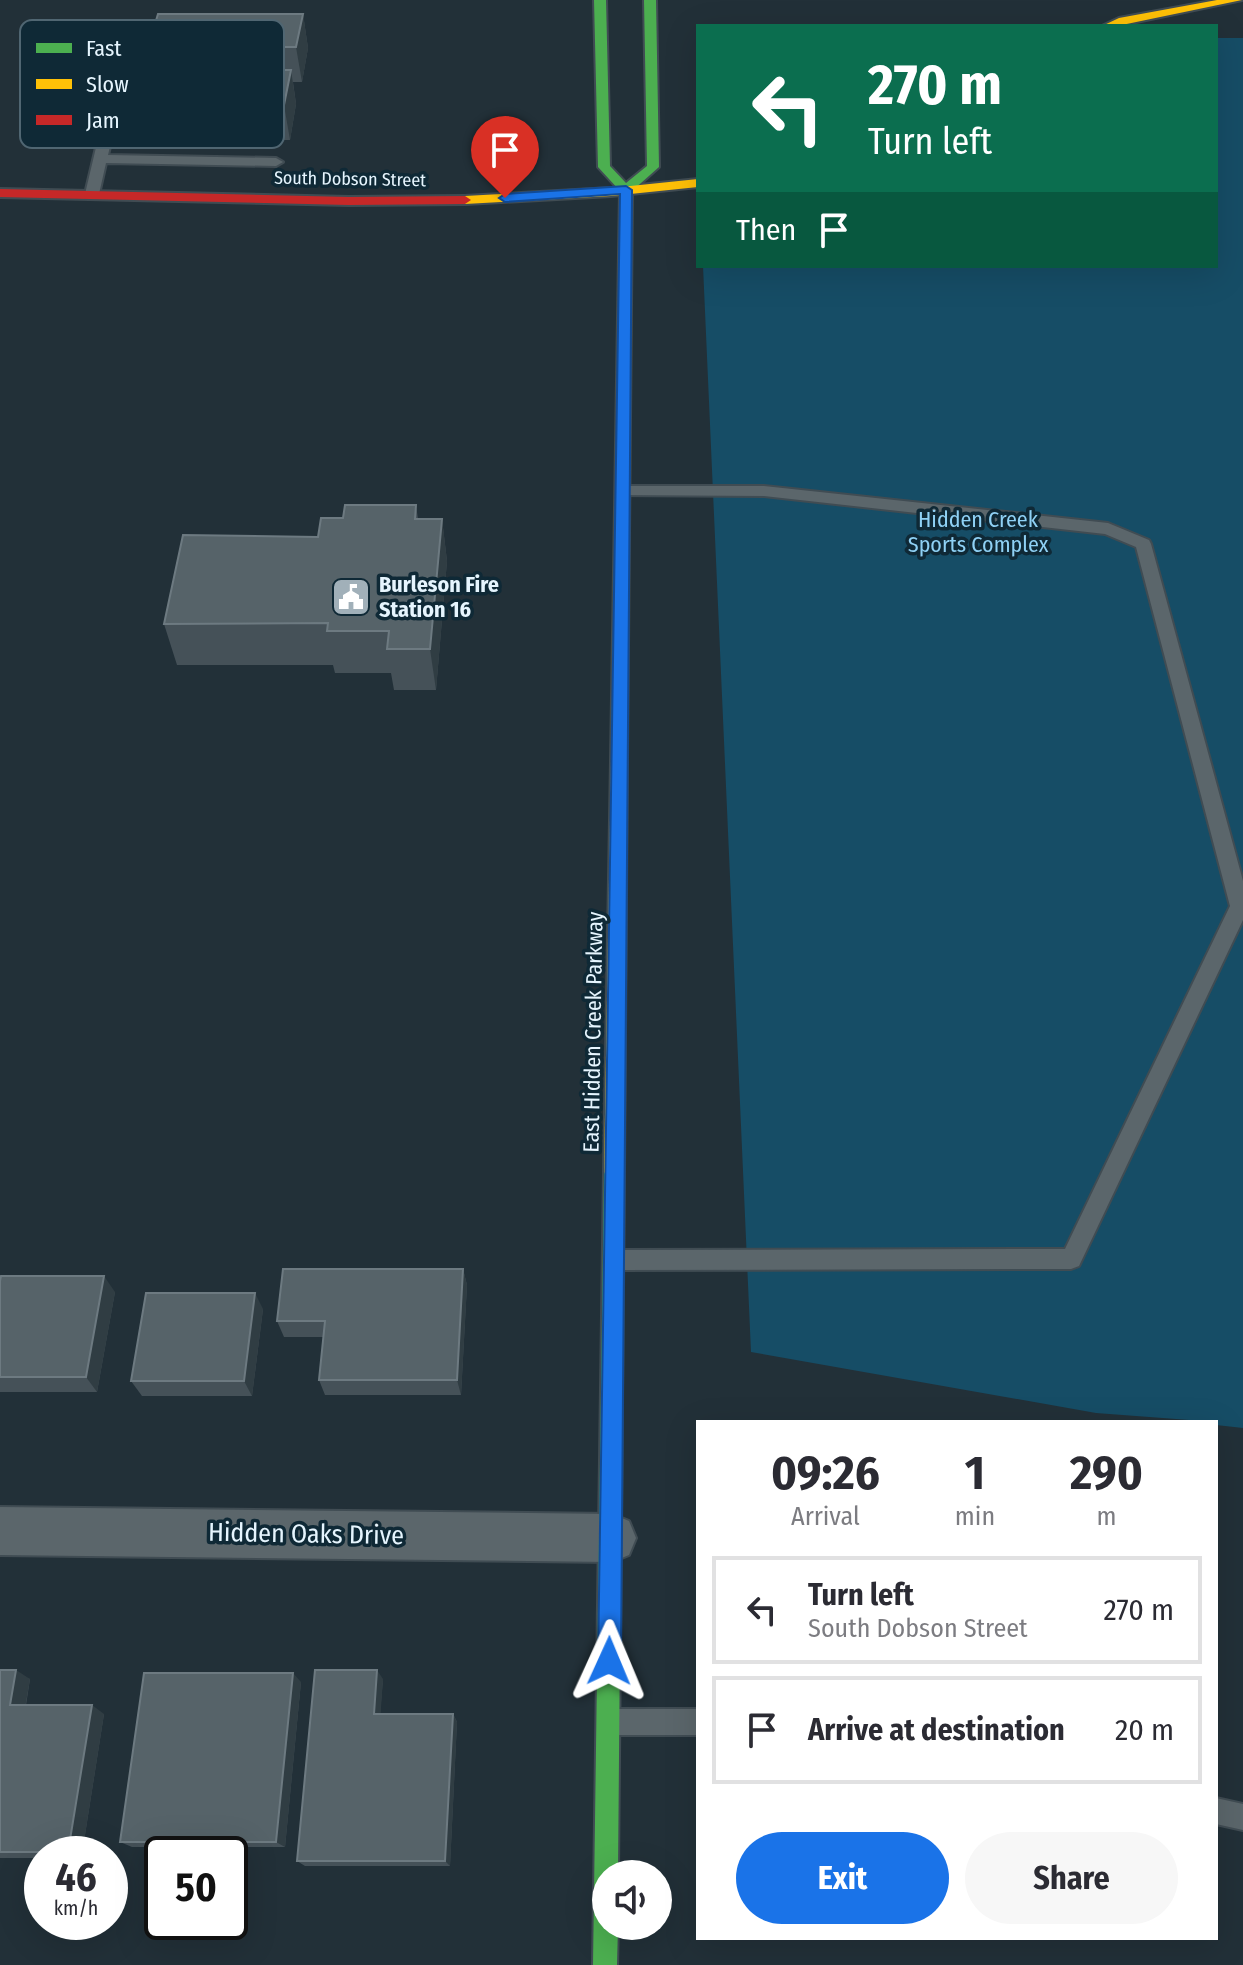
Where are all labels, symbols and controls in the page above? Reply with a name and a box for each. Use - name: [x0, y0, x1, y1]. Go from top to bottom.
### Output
- legend: [20, 20, 284, 148]
- text: Fast: [86, 35, 122, 62]
- text: 270 m: [868, 52, 1002, 119]
- icon: left: [736, 56, 840, 160]
- text: Slow: [86, 71, 129, 98]
- text: Jam: [86, 107, 120, 134]
- pin: [471, 116, 539, 198]
- text: Turn left: [868, 120, 992, 164]
- icon: arrive: [483, 128, 527, 172]
- street label: South Dobson Street: [274, 167, 426, 191]
- icon: arrive: [812, 208, 856, 252]
- text: Then: [736, 212, 796, 248]
- park label: Hidden Creek Sports Complex: [908, 506, 1049, 558]
- place label: Burleson Fire Station 16: [379, 571, 499, 623]
- public building icon: Burleson Fire Station 16: [330, 576, 372, 618]
- street label: East Hidden Creek Parkway: [577, 911, 609, 1153]
- text: 09:26: [771, 1444, 880, 1502]
- text: 1: [965, 1444, 985, 1502]
- text: 290: [1070, 1444, 1143, 1502]
- text: Arrival: [791, 1501, 860, 1532]
- text: min: [955, 1501, 995, 1532]
- text: m: [1097, 1501, 1117, 1532]
- street label: Hidden Oaks Drive: [208, 1517, 404, 1551]
- text: Turn left: [808, 1577, 914, 1613]
- icon: left: [740, 1588, 784, 1632]
- text: 270 m: [1103, 1592, 1174, 1628]
- text: South Dobson Street: [808, 1613, 1028, 1644]
- position arrow: [567, 1619, 651, 1703]
- icon: arrive: [740, 1708, 784, 1752]
- text: Arrive at destination: [808, 1712, 1065, 1748]
- text: 20 m: [1115, 1712, 1174, 1748]
- button: Exit: [736, 1832, 949, 1924]
- button: Share: [965, 1832, 1178, 1924]
- speed limit sign: 50: [144, 1836, 248, 1940]
- text: 46: [55, 1854, 97, 1902]
- map controls: [592, 1860, 672, 1940]
- button: sound: [592, 1860, 672, 1940]
- text: km/h: [54, 1896, 98, 1920]

